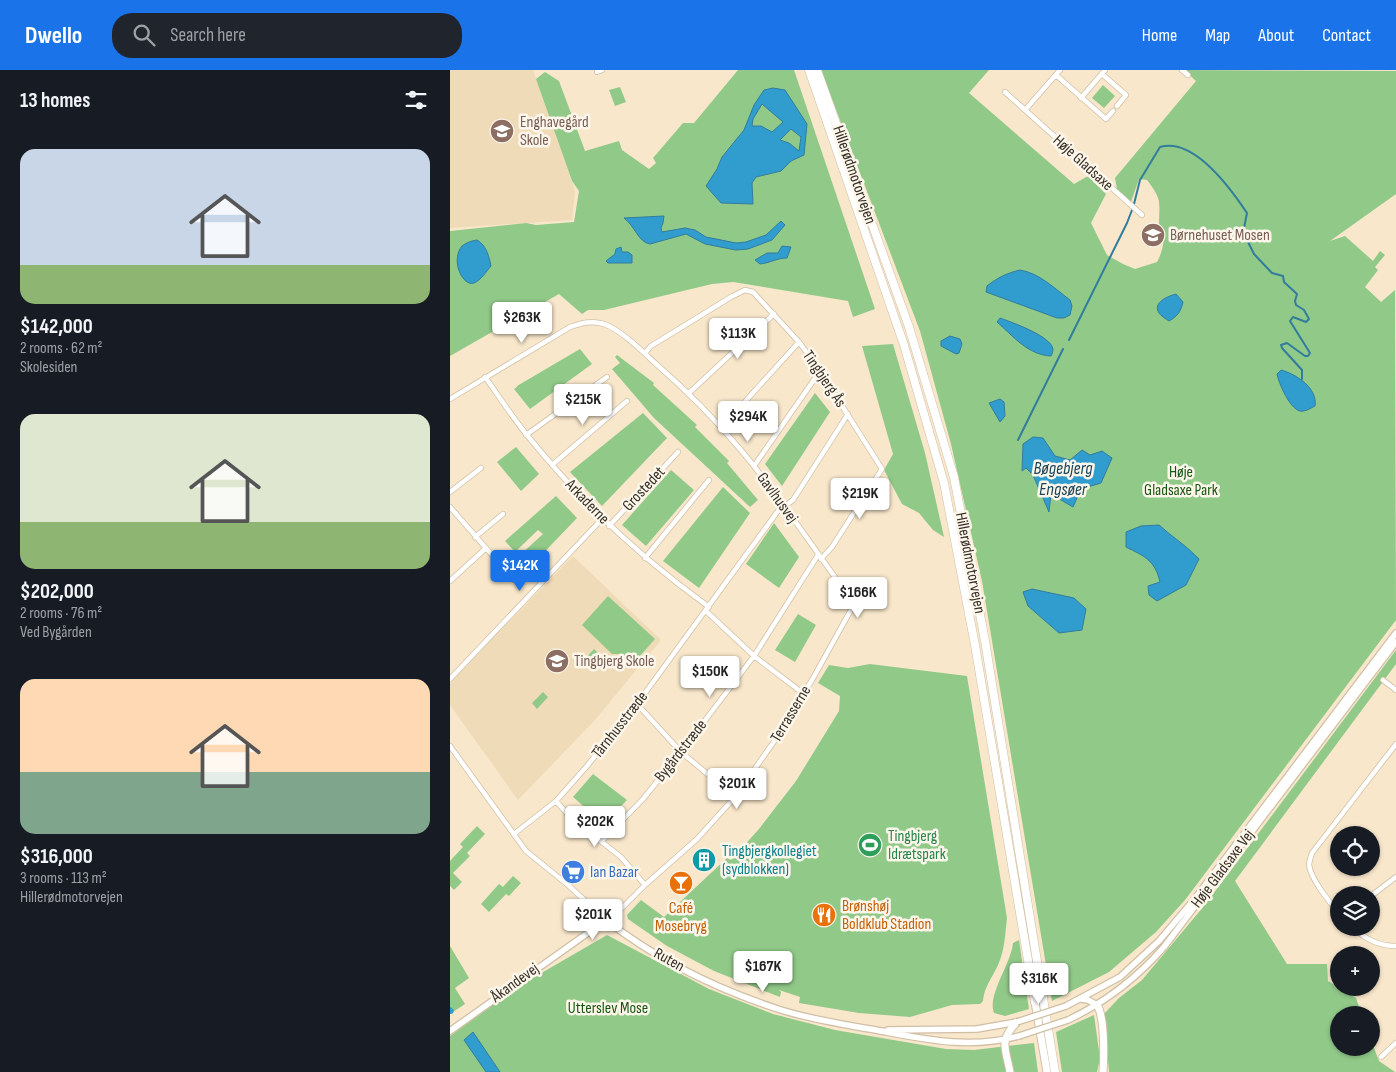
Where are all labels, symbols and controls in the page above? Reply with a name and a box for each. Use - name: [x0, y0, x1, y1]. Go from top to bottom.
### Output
- search box: [112, 13, 462, 58]
- text: Dwello: [25, 21, 82, 50]
- icon: search: [130, 21, 158, 49]
- text: Search here: [170, 24, 246, 47]
- text: Home: [1142, 25, 1177, 46]
- text: Map: [1205, 25, 1230, 46]
- text: About: [1258, 25, 1294, 46]
- text: Contact: [1322, 25, 1371, 46]
- icon: filters: [402, 86, 430, 114]
- text: 13 homes: [20, 88, 90, 113]
- place label: Enghavegård Skole: [520, 113, 589, 150]
- school or university icon: Enghavegård Skole: [489, 118, 515, 144]
- street label: Hillerødmotorvejen: [828, 123, 880, 227]
- street label: Høje Gladsaxe: [1049, 131, 1117, 195]
- icon: home: [180, 181, 270, 271]
- school or university icon: Børnehuset Mosen: [1140, 222, 1166, 248]
- place label: Børnehuset Mosen: [1170, 226, 1270, 245]
- pin: $263K: [487, 302, 557, 344]
- text: $263K: [503, 308, 541, 327]
- text: $142,000: [20, 314, 93, 339]
- pin: $113K: [703, 318, 773, 360]
- text: $113K: [720, 324, 756, 343]
- text: 2 rooms · 62 m²: [20, 339, 103, 358]
- street label: Tingbjerg Ås: [798, 347, 850, 411]
- text: Skolesiden: [20, 358, 77, 377]
- pin: $215K: [548, 384, 618, 426]
- text: $215K: [565, 390, 601, 409]
- pin: $294K: [713, 400, 783, 443]
- text: $294K: [729, 407, 767, 426]
- icon: home: [180, 446, 270, 536]
- water label: Bøgebjerg Engsøer: [1033, 458, 1093, 500]
- street label: Grostedet: [619, 463, 669, 515]
- park label: Høje Gladsaxe Park: [1144, 463, 1218, 500]
- street label: Gavlhusvej: [752, 469, 802, 527]
- street label: Arkaderne: [560, 475, 613, 528]
- pin: $219K: [825, 478, 895, 520]
- text: $219K: [842, 484, 878, 503]
- street label: Hillerødmotorvejen: [951, 511, 989, 615]
- pin: $142K: [485, 550, 555, 592]
- text: $142K: [502, 556, 538, 575]
- pin: $166K: [823, 576, 893, 619]
- text: $202,000: [20, 579, 94, 604]
- text: $166K: [839, 583, 877, 602]
- text: 2 rooms · 76 m²: [20, 604, 102, 623]
- text: Ved Bygården: [20, 623, 92, 642]
- school or university icon: Tingbjerg Skole: [544, 648, 570, 674]
- place label: Tingbjerg Skole: [574, 652, 654, 671]
- pin: $150K: [675, 656, 745, 698]
- text: $150K: [691, 662, 729, 681]
- street label: Terrasserne: [767, 682, 815, 746]
- street label: Tårnhusstræde: [588, 688, 652, 762]
- icon: home: [180, 711, 270, 801]
- street label: Bygårdstræde: [651, 716, 711, 786]
- pin: $201K: [702, 768, 772, 810]
- text: $201K: [718, 774, 756, 793]
- pin: $202K: [560, 806, 630, 848]
- text: $202K: [576, 812, 614, 831]
- street label: Høje Gladsaxe Vej: [1187, 826, 1259, 912]
- map controls: [1330, 826, 1380, 1056]
- button: locate: [1330, 826, 1380, 876]
- place label: Tingbjerg Idrætspark: [888, 827, 946, 864]
- sports icon: Tingbjerg Idrætspark: [857, 832, 883, 858]
- place label: Tingbjergkollegiet (sydblokken): [722, 842, 817, 879]
- text: $316,000: [20, 844, 93, 869]
- building icon: Tingbjergkollegiet (sydblokken): [691, 847, 717, 873]
- supermarket icon: Ian Bazar: [560, 859, 586, 885]
- place label: Ian Bazar: [590, 863, 639, 882]
- text: 3 rooms · 113 m²: [20, 869, 107, 888]
- bar icon: Café Mosebryg: [668, 870, 694, 896]
- button: layers: [1330, 886, 1380, 936]
- text: Hillerødmotorvejen: [20, 888, 123, 907]
- place label: Brønshøj Boldklub Stadion: [842, 897, 931, 934]
- pin: $201K: [558, 898, 628, 941]
- place label: Café Mosebryg: [655, 899, 707, 936]
- restaurant icon: Brønshøj Boldklub Stadion: [811, 902, 837, 928]
- text: $201K: [574, 905, 612, 924]
- street label: Ruten: [650, 944, 688, 976]
- button: +: [1330, 946, 1380, 996]
- pin: $167K: [728, 950, 798, 993]
- text: $167K: [745, 957, 781, 976]
- street label: Åkandevej: [487, 959, 543, 1007]
- pin: $316K: [1004, 962, 1074, 1005]
- text: $316K: [1020, 969, 1058, 988]
- park label: Utterslev Mose: [568, 999, 648, 1018]
- button: −: [1330, 1006, 1380, 1056]

